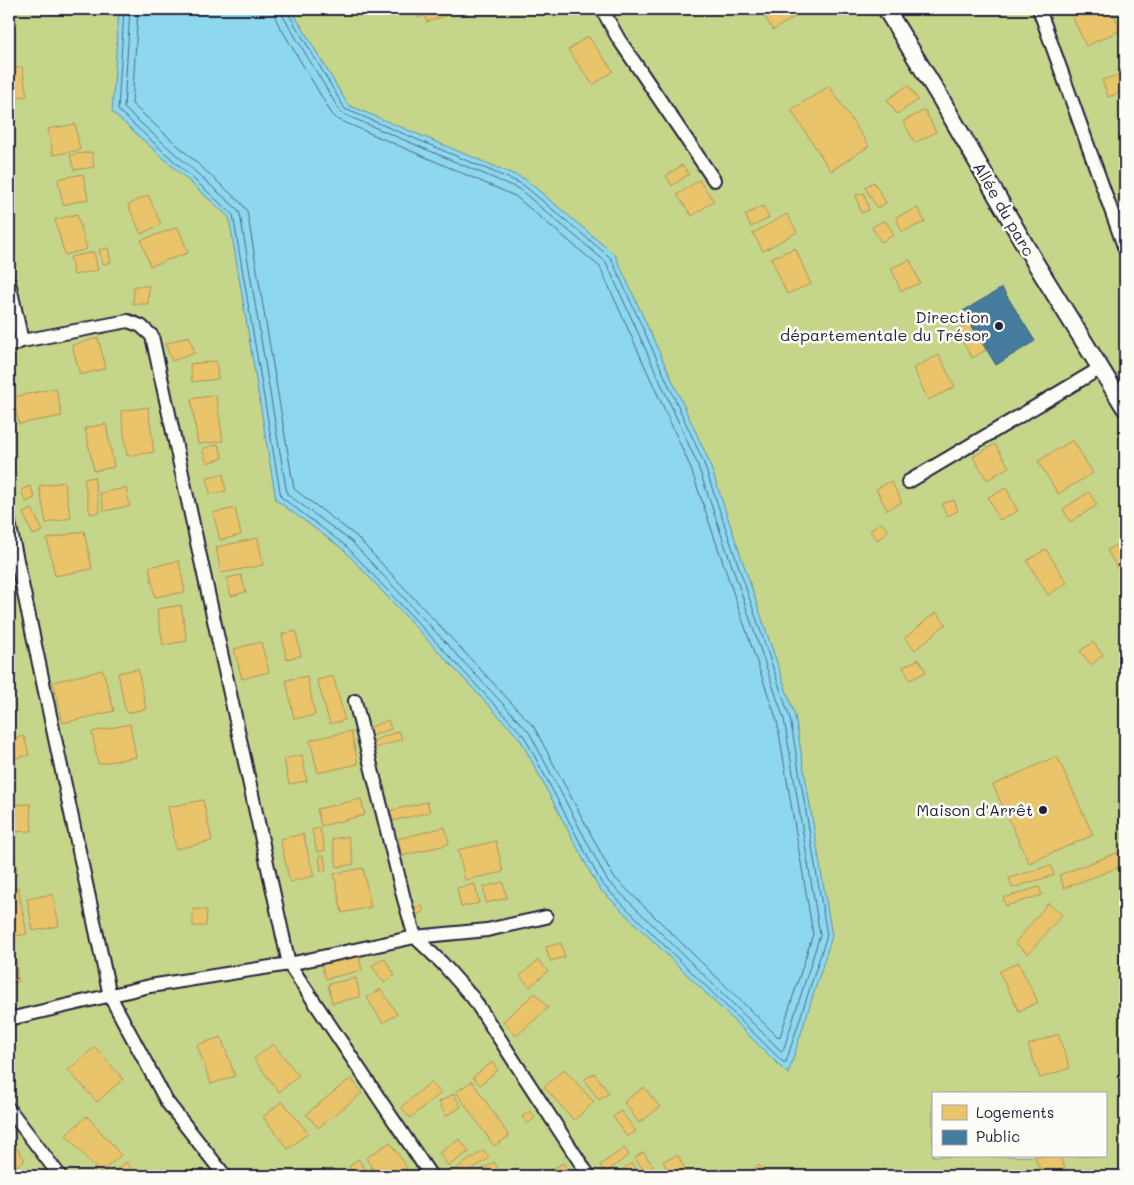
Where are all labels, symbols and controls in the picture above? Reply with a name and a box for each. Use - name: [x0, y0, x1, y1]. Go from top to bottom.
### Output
- street label: Allée du parc: [969, 158, 1040, 260]
- place label: Direction départementale du Trésor: [780, 306, 989, 345]
- marker: Direction départementale du Trésor: [993, 320, 1005, 332]
- place label: Maison d'Arrêt: [916, 799, 1033, 820]
- marker: Maison d'Arrêt: [1037, 804, 1049, 816]
- legend: [932, 1092, 1106, 1158]
- text: Logements: [976, 1102, 1054, 1122]
- text: Public: [976, 1126, 1020, 1146]

